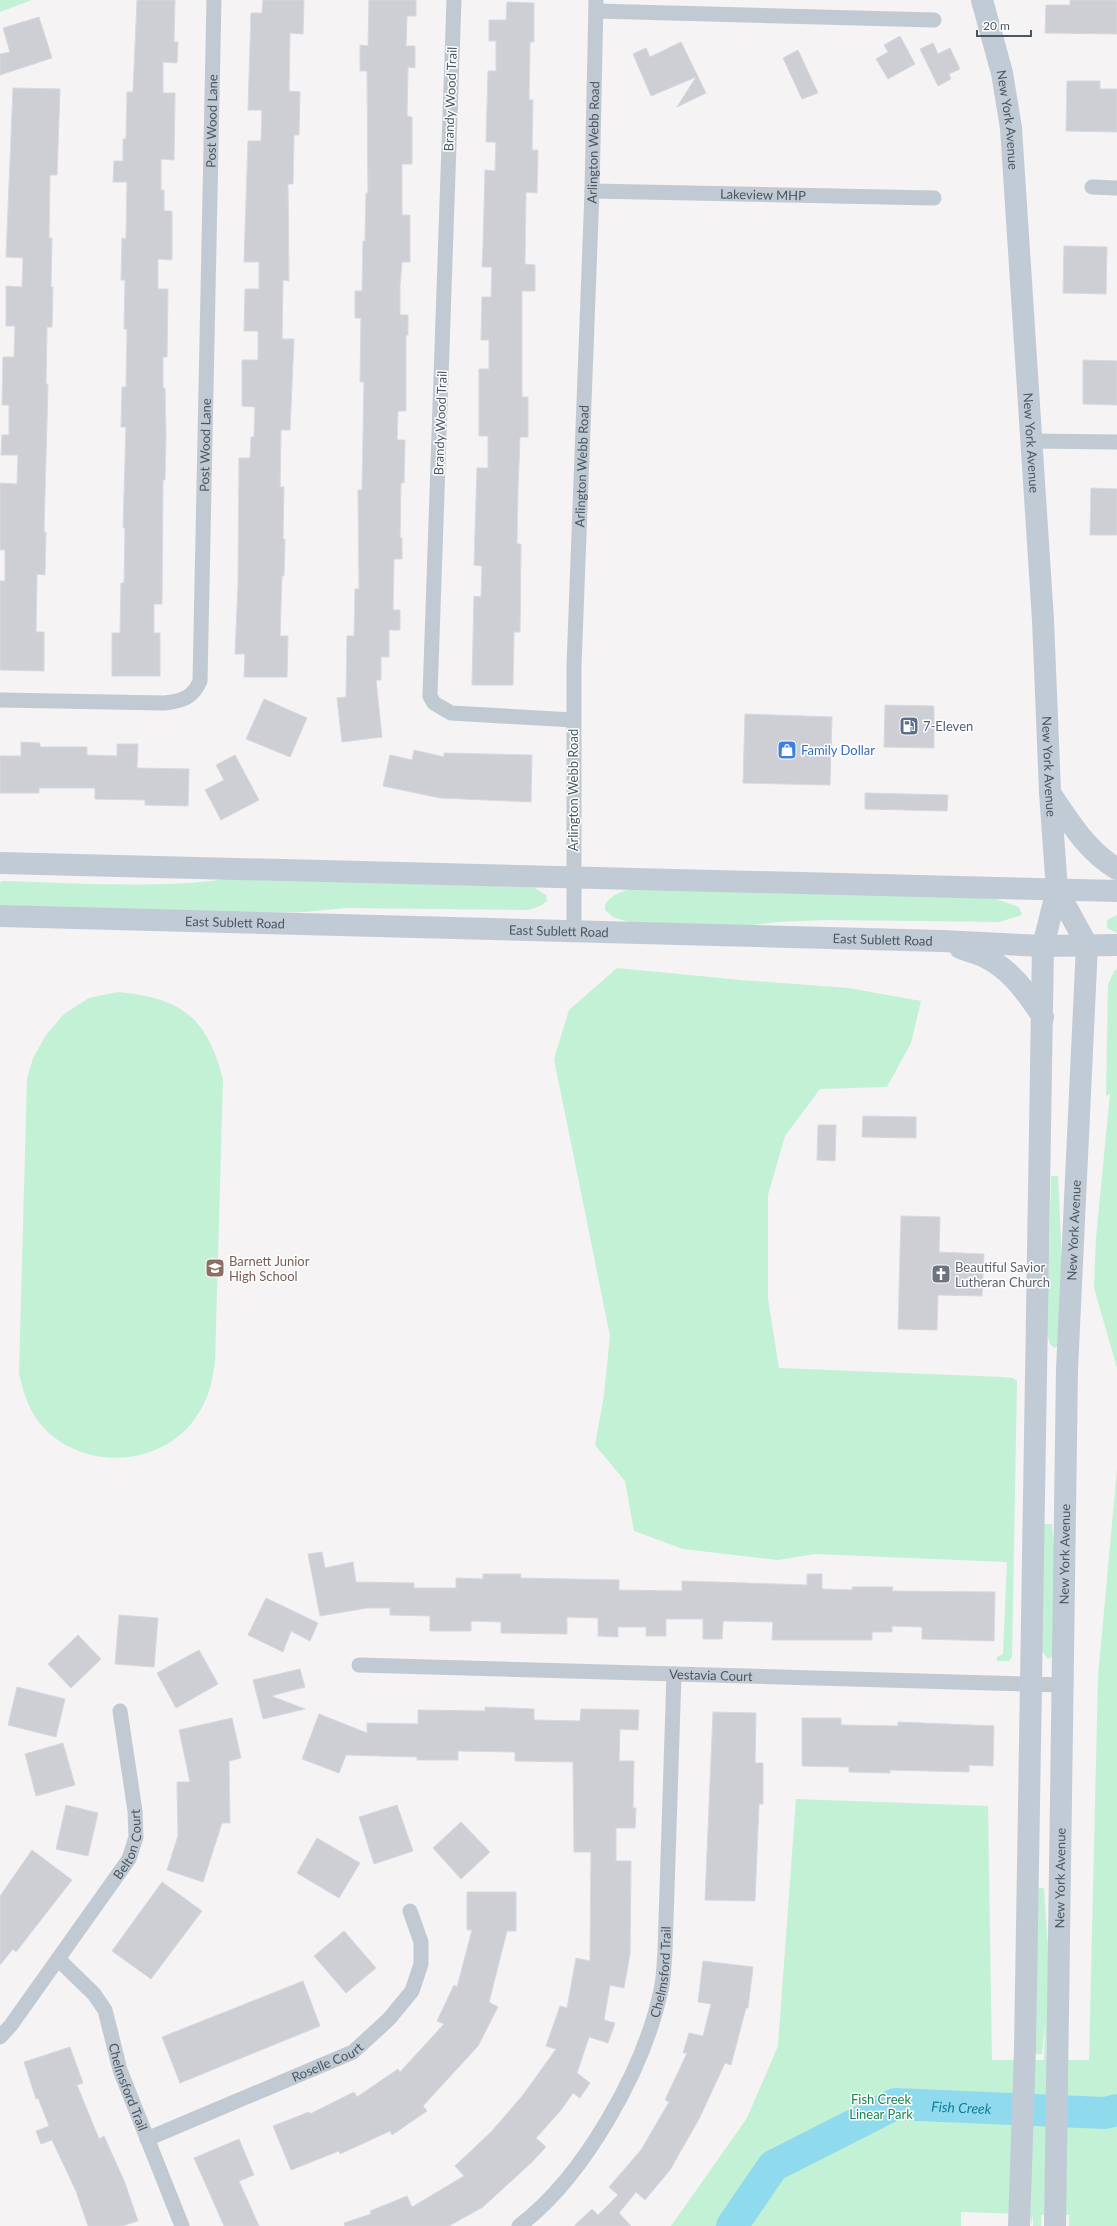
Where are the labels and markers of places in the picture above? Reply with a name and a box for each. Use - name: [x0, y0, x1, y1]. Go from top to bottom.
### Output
- fuel station icon: 7-Eleven: [898, 715, 920, 737]
- place label: 7-Eleven: [923, 718, 973, 734]
- shop icon: Family Dollar: [776, 739, 798, 761]
- place label: Family Dollar: [801, 742, 875, 758]
- place label: Barnett Junior High School: [229, 1253, 310, 1284]
- school or university icon: Barnett Junior High School: [204, 1257, 226, 1279]
- place label: Beautiful Savior Lutheran Church: [955, 1259, 1050, 1290]
- church icon: Beautiful Savior Lutheran Church: [930, 1263, 952, 1285]

